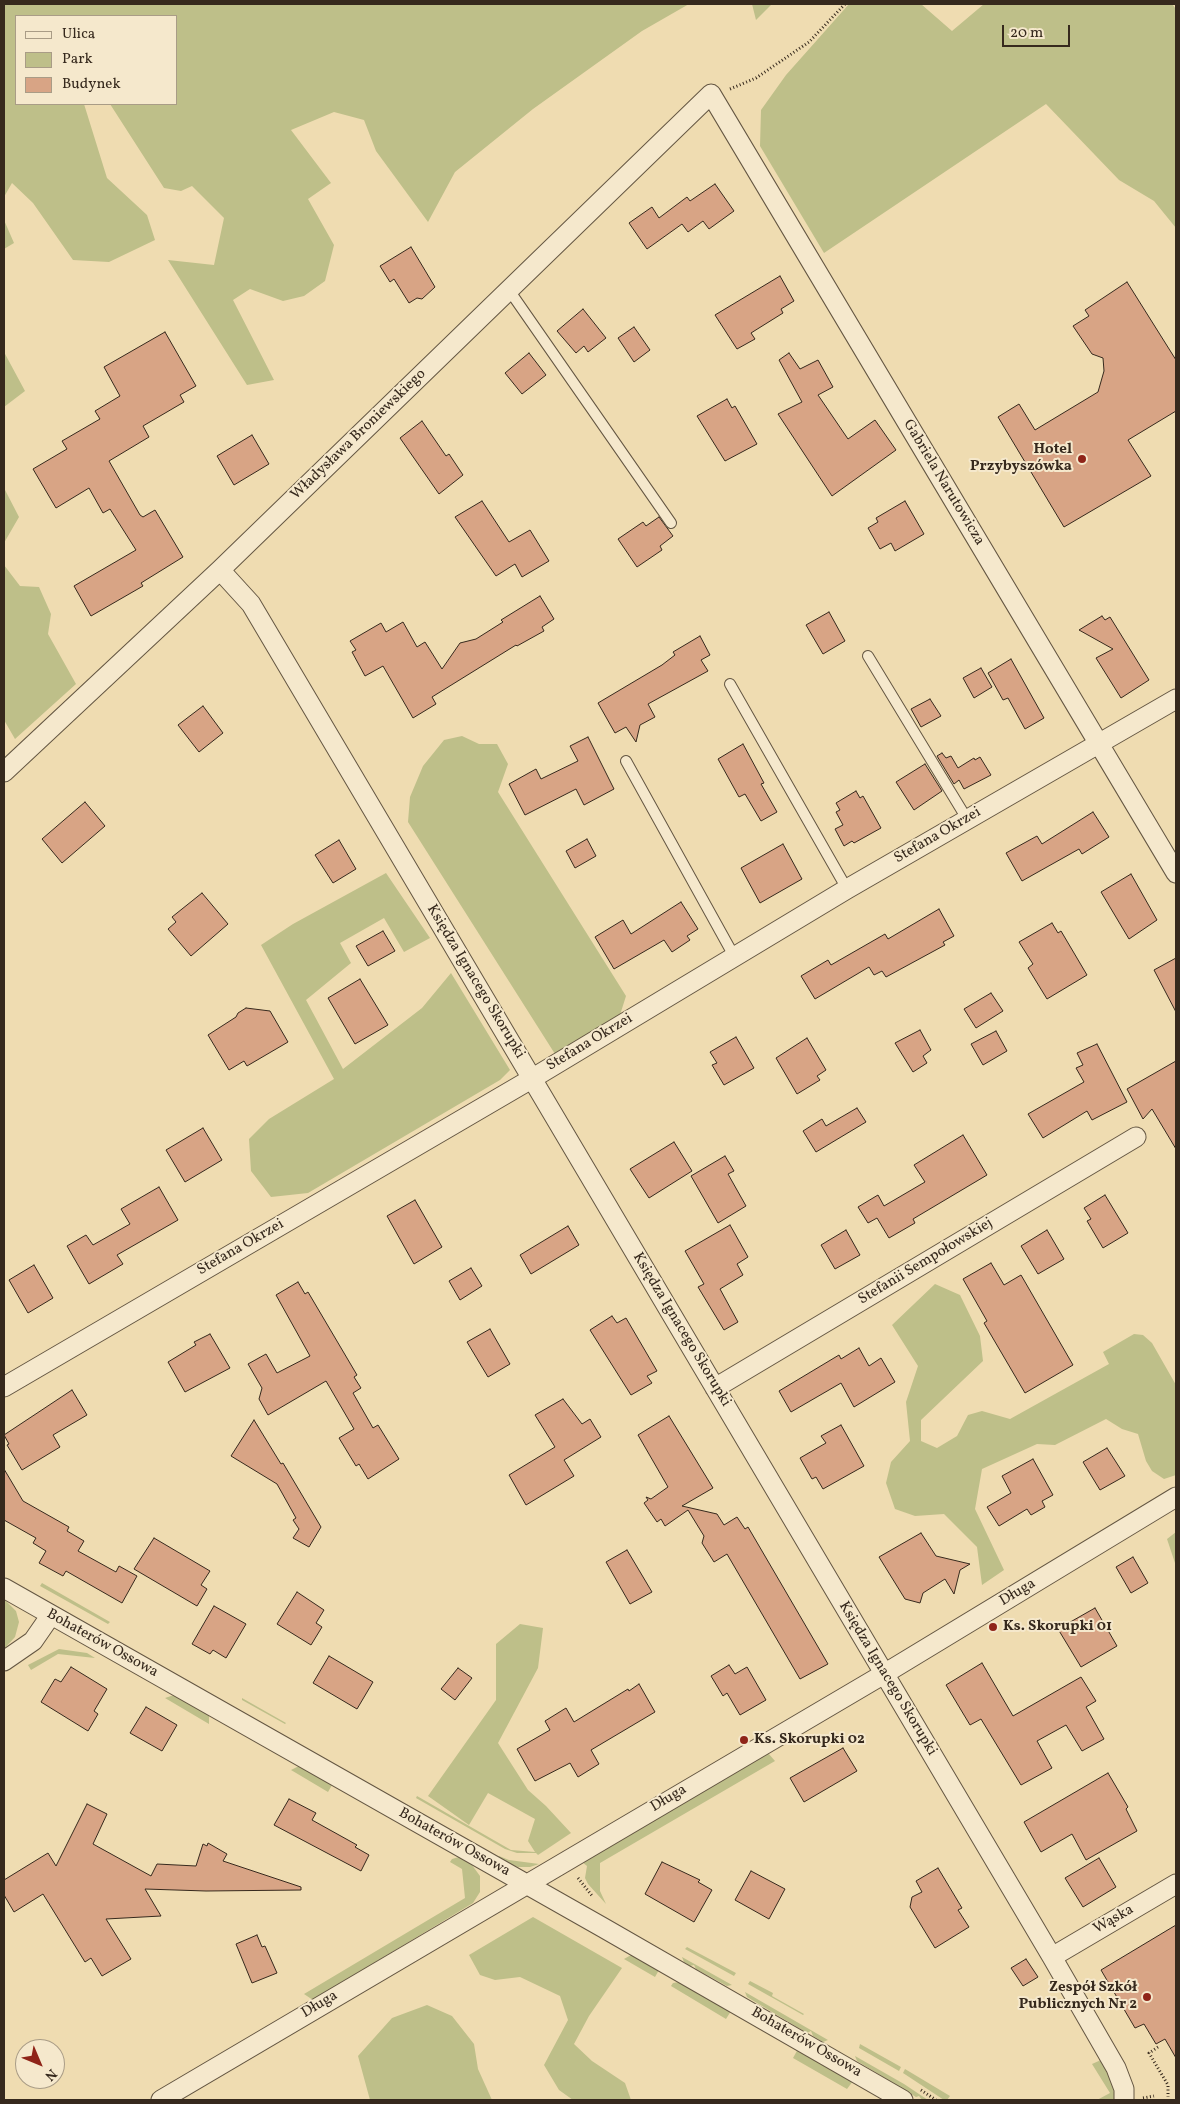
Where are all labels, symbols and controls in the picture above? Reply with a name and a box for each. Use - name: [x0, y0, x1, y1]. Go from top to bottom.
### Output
- legend: [15, 15, 178, 105]
- scale bar: [1005, 15, 1072, 47]
- text: 20 m: [1010, 23, 1043, 44]
- text: Ulica: [62, 24, 95, 45]
- text: Park: [62, 49, 93, 70]
- text: Budynek: [62, 74, 121, 95]
- street label: Władysława Broniewskiego: [288, 366, 430, 504]
- street label: Gabriela Narutowicza: [898, 417, 988, 549]
- place label: Hotel Przybyszówka: [970, 441, 1072, 476]
- marker: Hotel Przybyszówka: [1076, 453, 1088, 465]
- street label: Stefana Okrzei: [891, 804, 985, 868]
- street label: Księdza Ignacego Skorupki: [422, 902, 528, 1062]
- street label: Stefana Okrzei: [544, 1010, 636, 1076]
- street label: Stefanii Sempołowskiej: [856, 1215, 996, 1309]
- street label: Stefana Okrzei: [194, 1216, 288, 1280]
- street label: Księdza Ignacego Skorupki: [628, 1250, 734, 1410]
- street label: Długa: [997, 1575, 1039, 1611]
- street label: Księdza Ignacego Skorupki: [834, 1599, 940, 1759]
- street label: Bohaterów Ossowa: [43, 1606, 161, 1682]
- place label: Ks. Skorupki 01: [1003, 1618, 1112, 1636]
- marker: Ks. Skorupki 01: [987, 1621, 999, 1633]
- place label: Ks. Skorupki 02: [754, 1731, 865, 1749]
- marker: Ks. Skorupki 02: [738, 1734, 750, 1746]
- street label: Długa: [648, 1781, 690, 1817]
- street label: Bohaterów Ossowa: [395, 1805, 513, 1881]
- street label: Wąska: [1091, 1901, 1137, 1939]
- place label: Zespół Szkół Publicznych Nr 2: [1019, 1979, 1137, 2014]
- street label: Długa: [299, 1987, 341, 2023]
- marker: Zespół Szkół Publicznych Nr 2: [1141, 1991, 1153, 2003]
- street label: Bohaterów Ossowa: [747, 2004, 865, 2082]
- north arrow: [15, 2039, 65, 2089]
- text: N: [40, 2064, 61, 2085]

